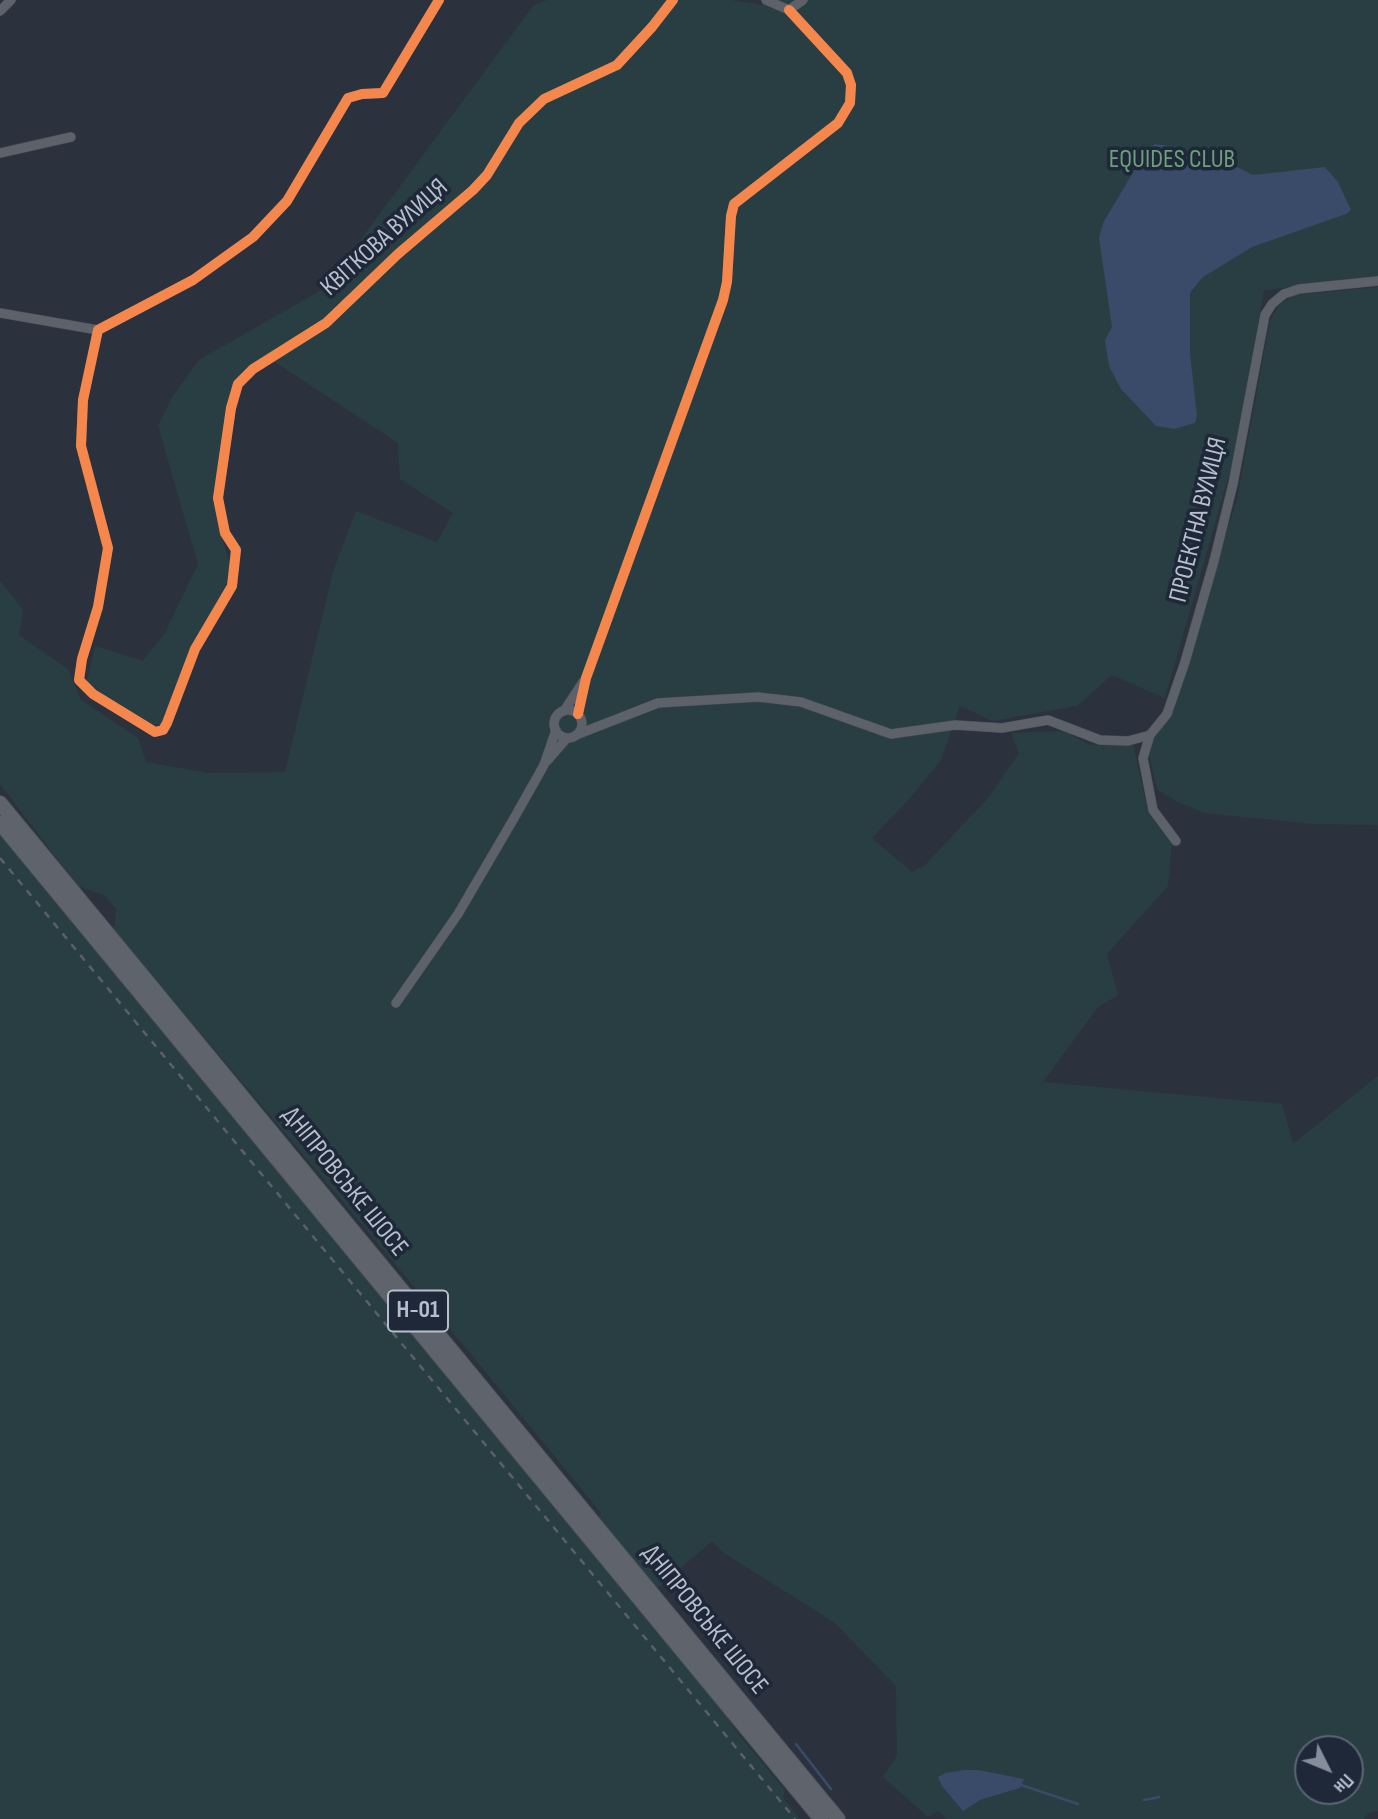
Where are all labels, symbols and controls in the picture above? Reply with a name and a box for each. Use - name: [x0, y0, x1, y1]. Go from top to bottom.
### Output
- park label: EQUIDES CLUB: [1109, 144, 1235, 176]
- street label: КВІТКОВА ВУЛИЦЯ: [315, 173, 455, 303]
- street label: ПРОЕКТНА ВУЛИЦЯ: [1163, 434, 1235, 606]
- street label: ДНІПРОВСЬКЕ ШОСЕ: [274, 1101, 414, 1263]
- road number: Н-01: [388, 1290, 448, 1331]
- street label: ДНІПРОВСЬКЕ ШОСЕ: [634, 1539, 774, 1701]
- north arrow: [1294, 1735, 1364, 1805]
- text: Пн: [1329, 1769, 1358, 1798]

